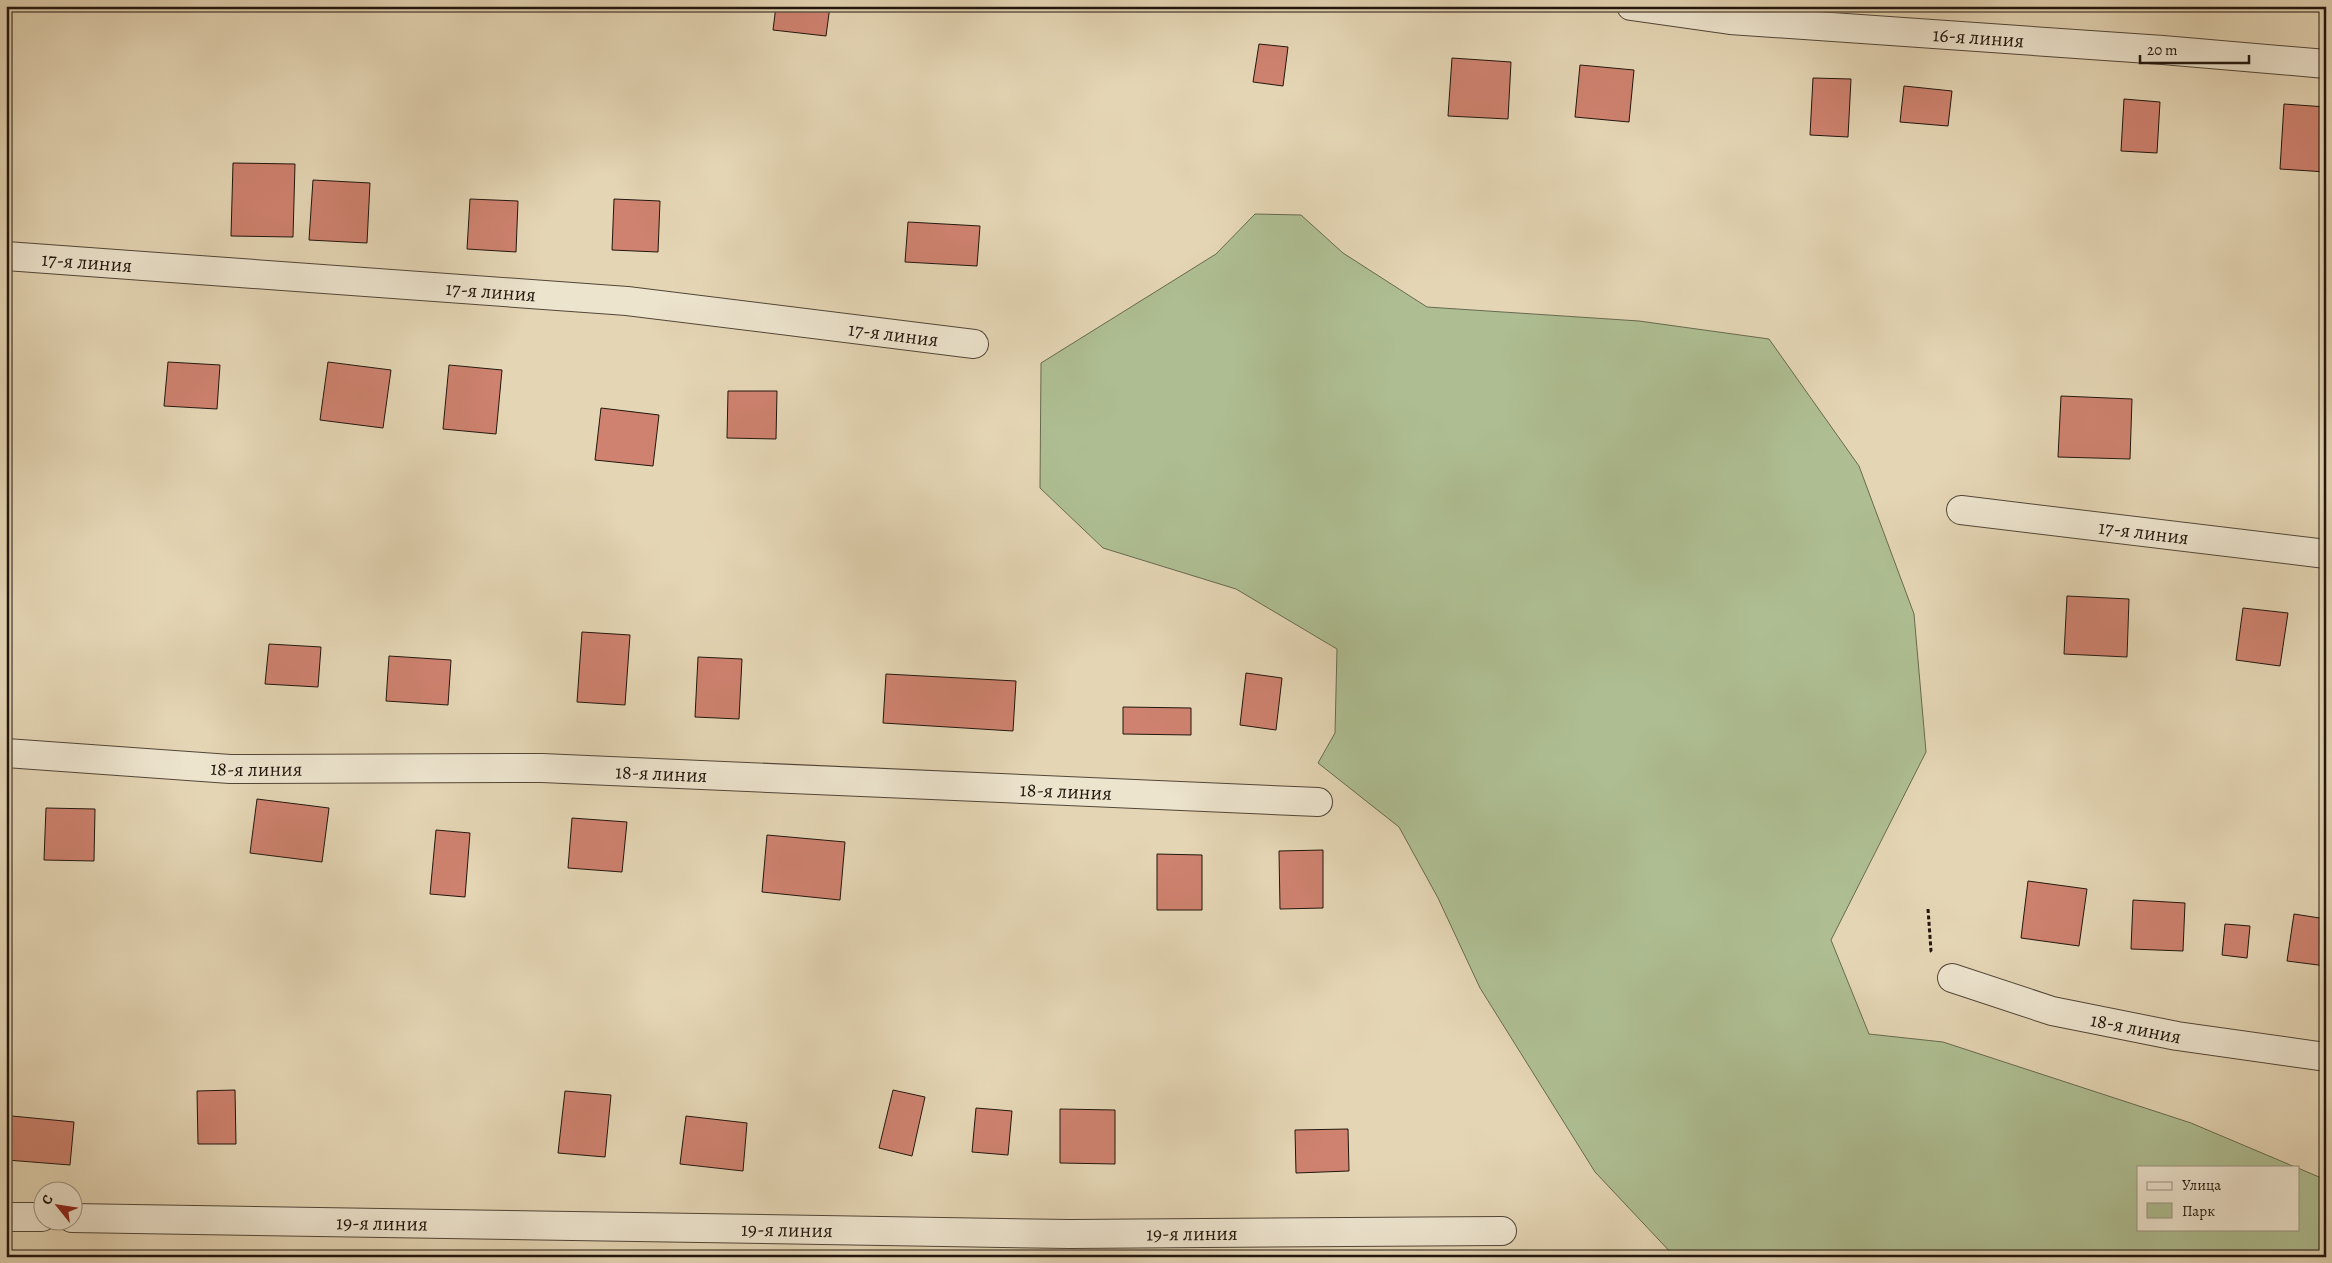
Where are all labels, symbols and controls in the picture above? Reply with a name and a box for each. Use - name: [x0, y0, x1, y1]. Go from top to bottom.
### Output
- street label: 16-я линия: [1932, 21, 2025, 54]
- scale bar: [2140, 32, 2248, 64]
- text: 20 m: [2147, 40, 2178, 60]
- street label: 17-я линия: [41, 245, 133, 279]
- street label: 17-я линия: [444, 274, 537, 308]
- street label: 17-я линия: [847, 315, 940, 353]
- street label: 17-я линия: [2097, 513, 2190, 551]
- street label: 18-я линия: [209, 754, 303, 783]
- street label: 18-я линия: [615, 758, 708, 789]
- street label: 18-я линия: [1019, 775, 1113, 806]
- street label: 18-я линия: [2088, 1006, 2184, 1050]
- legend: [2137, 1166, 2300, 1230]
- text: Улица: [2182, 1175, 2221, 1195]
- north arrow: [32, 1180, 82, 1230]
- text: С: [37, 1191, 58, 1208]
- text: Парк: [2182, 1201, 2215, 1221]
- street label: 19-я линия: [336, 1209, 428, 1237]
- street label: 19-я линия: [741, 1215, 833, 1244]
- street label: 19-я линия: [1146, 1219, 1238, 1247]

